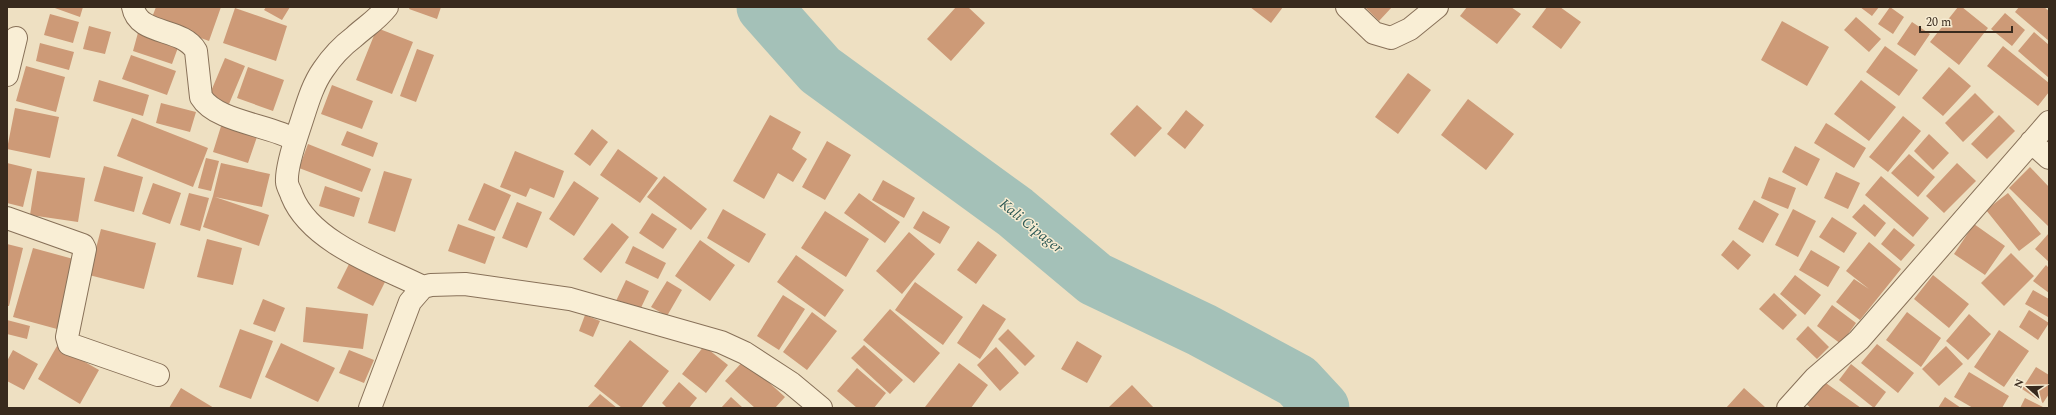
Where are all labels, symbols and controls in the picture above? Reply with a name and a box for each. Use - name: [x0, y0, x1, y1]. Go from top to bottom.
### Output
- scale bar: [1920, 8, 2012, 34]
- text: 20 m: [1926, 13, 1951, 32]
- water label: Kali Cipager: [994, 193, 1069, 260]
- north arrow: [2008, 367, 2048, 407]
- text: N: [2010, 376, 2029, 391]

